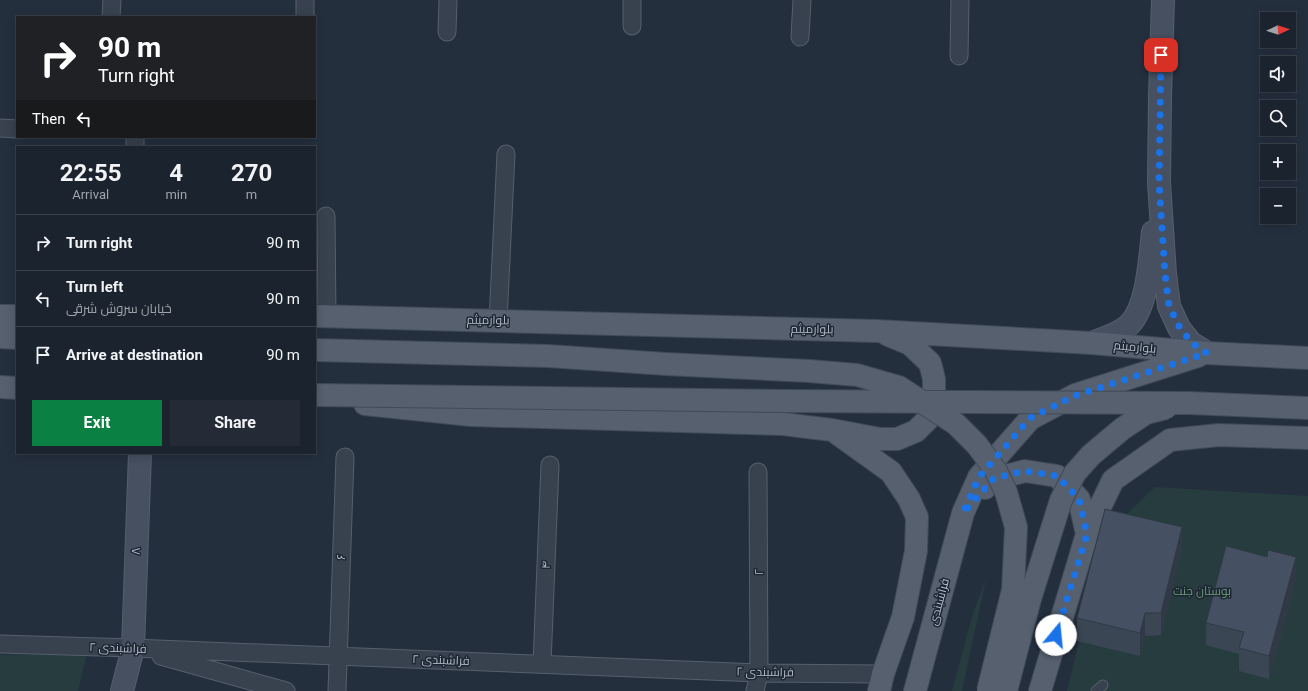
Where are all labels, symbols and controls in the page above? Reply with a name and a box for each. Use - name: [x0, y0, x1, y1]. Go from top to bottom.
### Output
- north arrow: [1260, 12, 1296, 48]
- map controls: [1260, 12, 1296, 224]
- text: 90 m: [98, 31, 161, 64]
- icon: right: [32, 32, 84, 84]
- pin: [1144, 38, 1178, 72]
- icon: arrive: [1150, 44, 1172, 66]
- button: sound: [1260, 56, 1296, 92]
- text: Turn right: [98, 65, 175, 86]
- button: search: [1260, 100, 1296, 136]
- icon: left: [73, 108, 95, 130]
- text: Then: [32, 110, 65, 128]
- button: +: [1260, 144, 1296, 180]
- text: 22:55: [60, 159, 122, 187]
- text: 4: [169, 159, 183, 187]
- text: 270: [231, 159, 272, 187]
- text: Arrival: [72, 187, 109, 202]
- text: min: [165, 187, 187, 202]
- text: m: [246, 187, 257, 202]
- button: −: [1260, 188, 1296, 224]
- icon: right: [32, 232, 54, 254]
- text: Turn right: [66, 234, 132, 252]
- text: 90 m: [266, 234, 300, 252]
- text: Turn left: [66, 278, 123, 296]
- icon: left: [32, 288, 54, 310]
- text: 90 m: [266, 290, 300, 308]
- text: خیابان سروش شرقی: [66, 301, 172, 316]
- street label: بلوارمیثم: [466, 313, 510, 328]
- street label: بلوارمیثم: [790, 322, 834, 337]
- street label: بلوارمیثم: [1113, 338, 1157, 357]
- icon: arrive: [32, 344, 54, 366]
- text: Arrive at destination: [66, 346, 203, 364]
- text: 90 m: [266, 346, 300, 364]
- button: Exit: [32, 400, 162, 446]
- button: Share: [170, 400, 300, 446]
- street label: ۸: [129, 547, 143, 555]
- street label: ۶: [334, 554, 348, 560]
- street label: ۴: [539, 561, 553, 569]
- street label: ۲: [752, 569, 766, 575]
- street label: فراشبندی: [926, 577, 952, 627]
- park label: بوستان جنت: [1173, 584, 1231, 598]
- position arrow: [1035, 614, 1077, 656]
- street label: ۲ فراشبندی: [89, 640, 147, 656]
- street label: ۲ فراشبندی: [412, 652, 470, 668]
- street label: ۲ فراشبندی: [736, 664, 794, 680]

